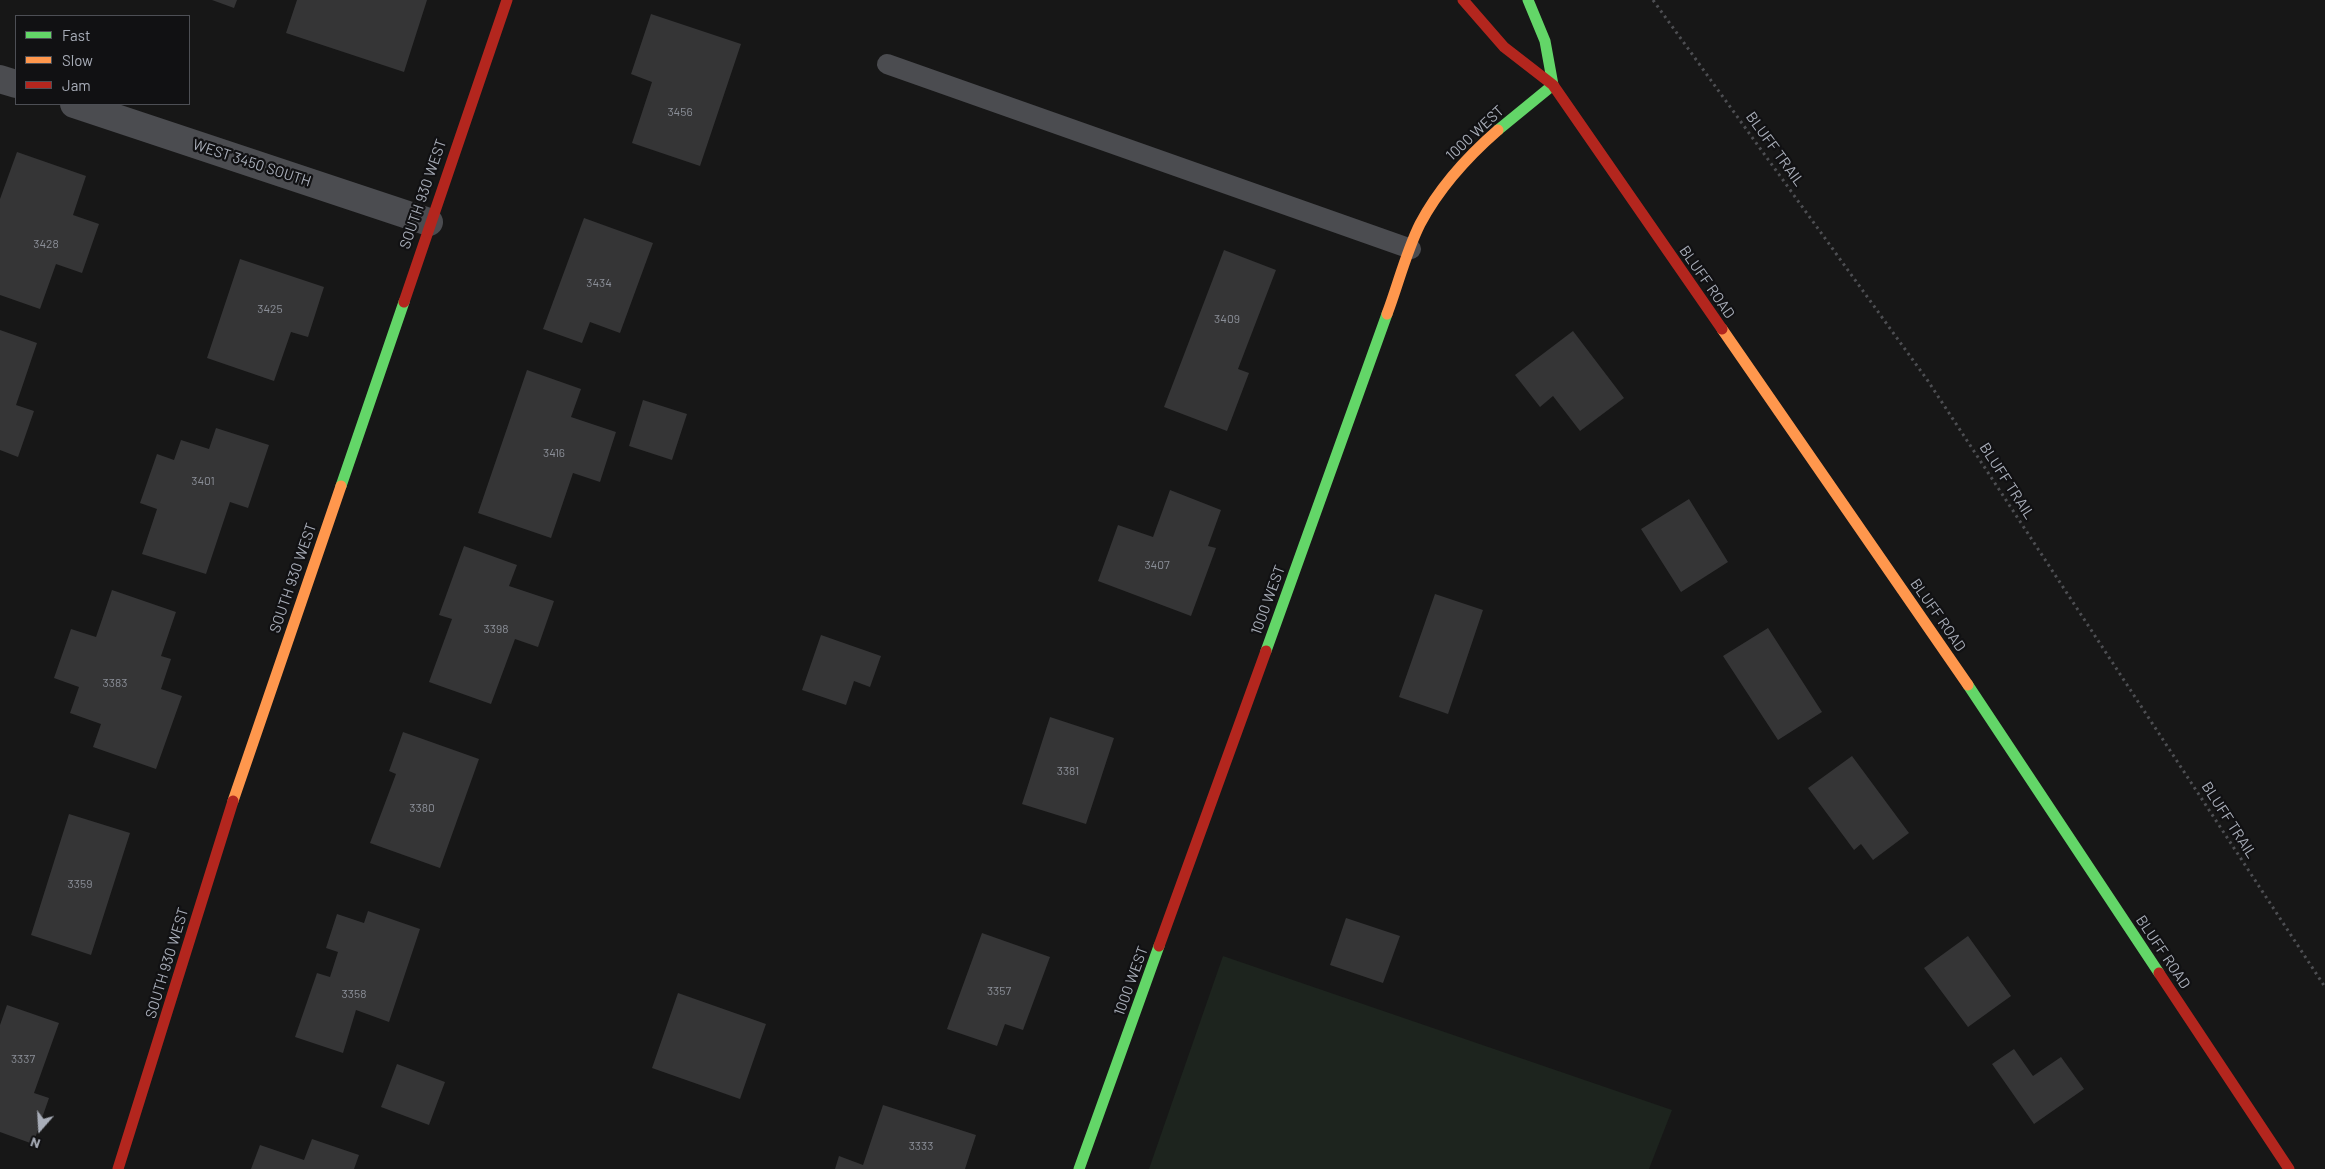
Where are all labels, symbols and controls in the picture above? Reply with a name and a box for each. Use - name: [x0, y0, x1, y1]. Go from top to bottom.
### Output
- legend: [15, 15, 190, 105]
- text: Fast: [62, 26, 90, 44]
- text: Slow: [62, 51, 93, 69]
- text: Jam: [62, 76, 91, 94]
- street label: 1000 WEST: [1442, 102, 1508, 164]
- house number: 3456: [667, 105, 693, 119]
- street label: BLUFF TRAIL: [1742, 108, 1808, 190]
- street label: WEST 3450 SOUTH: [191, 135, 313, 191]
- street label: SOUTH 930 WEST: [396, 137, 450, 251]
- house number: 3428: [33, 237, 59, 251]
- street label: BLUFF ROAD: [1675, 242, 1739, 322]
- house number: 3434: [586, 276, 612, 290]
- house number: 3425: [257, 302, 283, 316]
- house number: 3409: [1214, 312, 1240, 326]
- street label: BLUFF TRAIL: [1976, 439, 2038, 523]
- house number: 3416: [543, 446, 565, 460]
- house number: 3401: [191, 474, 215, 488]
- street label: SOUTH 930 WEST: [266, 521, 320, 635]
- house number: 3407: [1144, 558, 1170, 572]
- street label: 1000 WEST: [1247, 563, 1289, 637]
- street label: BLUFF ROAD: [1906, 575, 1970, 655]
- house number: 3398: [484, 622, 508, 636]
- house number: 3383: [103, 676, 127, 690]
- house number: 3381: [1057, 764, 1079, 778]
- street label: BLUFF TRAIL: [2198, 778, 2260, 862]
- house number: 3380: [409, 801, 435, 815]
- house number: 3359: [68, 877, 92, 891]
- street label: SOUTH 930 WEST: [142, 905, 192, 1021]
- street label: BLUFF ROAD: [2132, 912, 2194, 992]
- street label: 1000 WEST: [1110, 944, 1152, 1018]
- house number: 3357: [987, 984, 1011, 998]
- house number: 3358: [342, 987, 366, 1001]
- house number: 3337: [11, 1052, 35, 1066]
- north arrow: [15, 1104, 65, 1154]
- text: N: [28, 1134, 42, 1153]
- house number: 3333: [909, 1139, 933, 1153]

